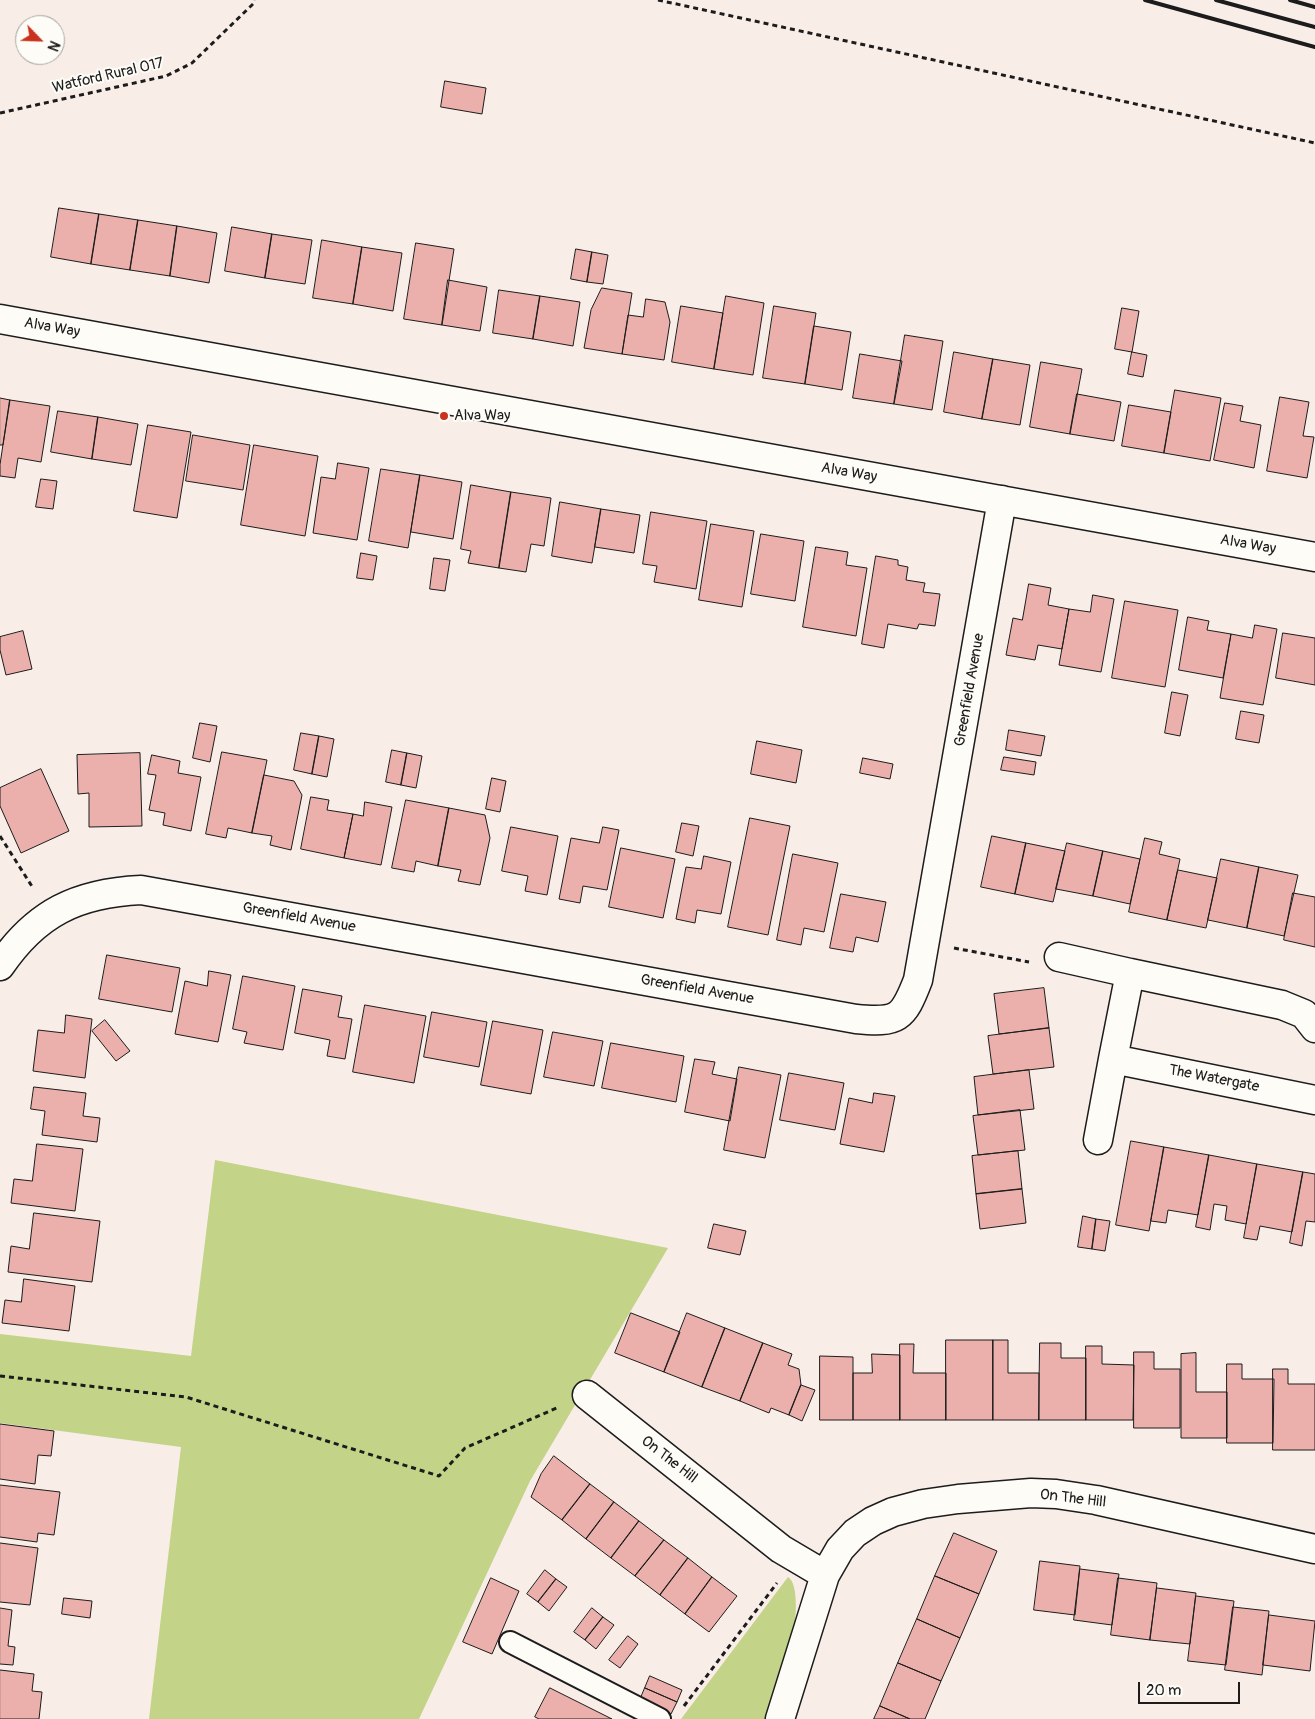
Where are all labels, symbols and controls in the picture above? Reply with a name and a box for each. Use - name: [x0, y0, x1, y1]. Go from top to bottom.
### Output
- north arrow: [15, 15, 65, 65]
- text: N: [44, 38, 63, 54]
- street label: Watford Rural 017: [51, 54, 165, 98]
- street label: Alva Way: [23, 314, 81, 342]
- place label: Alva Way: [454, 407, 510, 425]
- marker: Alva Way: [438, 410, 450, 422]
- street label: Alva Way: [820, 459, 878, 487]
- street label: Alva Way: [1219, 531, 1277, 559]
- street label: Greenfield Avenue: [951, 632, 989, 748]
- street label: Greenfield Avenue: [241, 899, 357, 937]
- street label: Greenfield Avenue: [639, 971, 755, 1009]
- street label: The Watergate: [1167, 1061, 1261, 1097]
- street label: On The Hill: [637, 1432, 701, 1488]
- street label: On The Hill: [1039, 1486, 1107, 1512]
- scale bar: [1140, 1672, 1242, 1704]
- text: 20 m: [1146, 1681, 1181, 1700]

